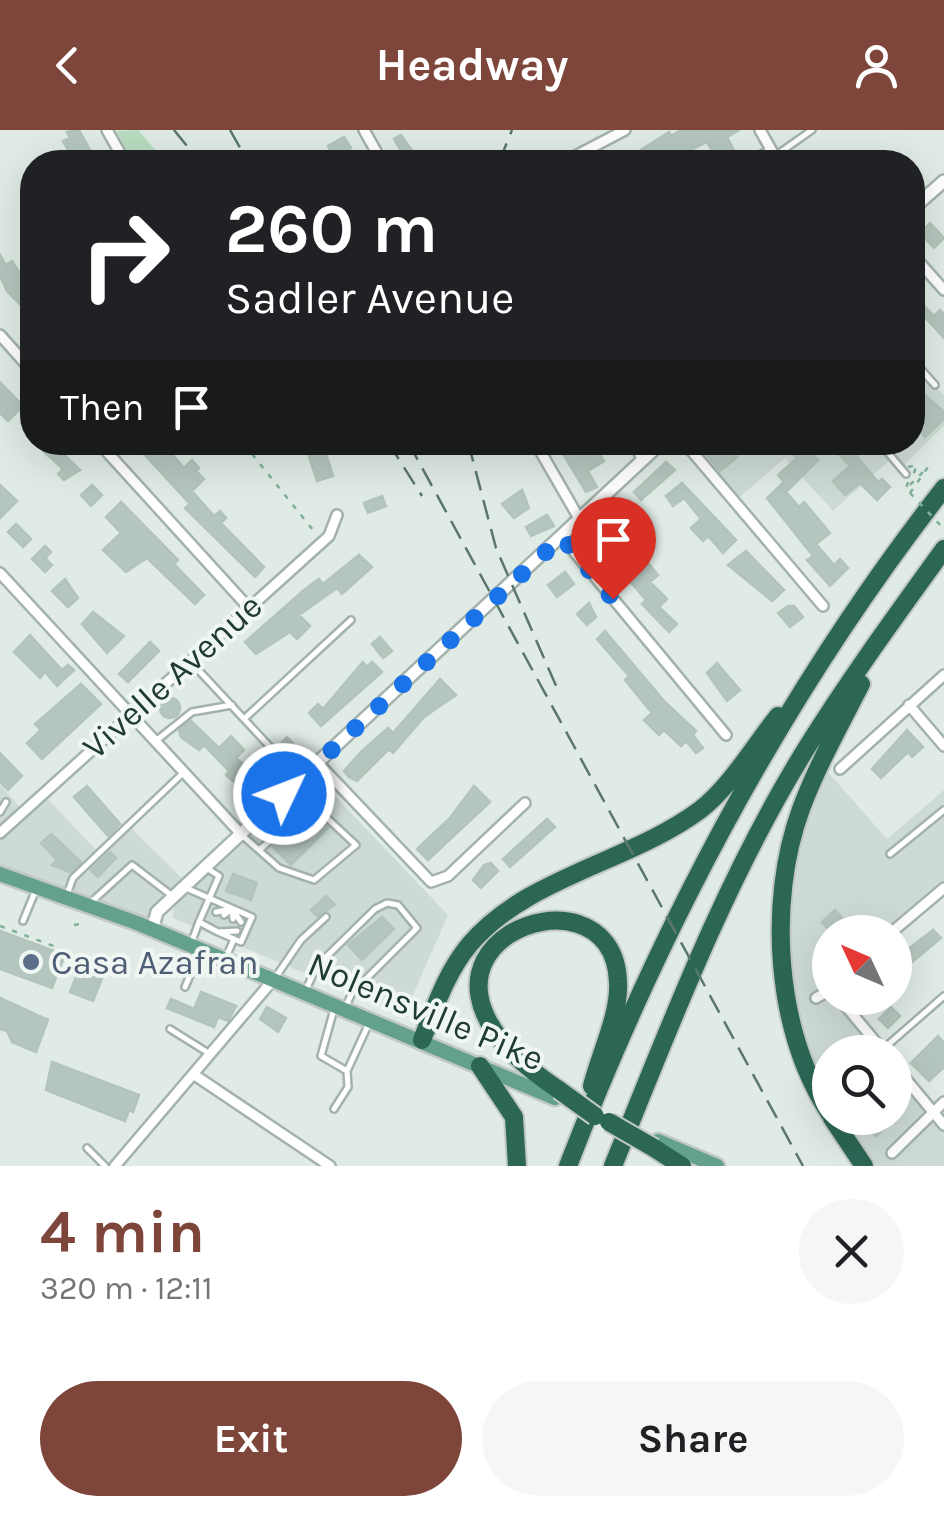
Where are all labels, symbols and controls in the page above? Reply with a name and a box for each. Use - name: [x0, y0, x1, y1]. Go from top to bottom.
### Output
- icon: back: [40, 38, 95, 93]
- icon: person: [849, 38, 904, 93]
- text: Headway: [376, 39, 568, 91]
- text: 260 m: [225, 188, 438, 270]
- icon: right: [60, 190, 190, 320]
- text: Sadler Avenue: [225, 272, 514, 324]
- icon: arrive: [164, 380, 219, 435]
- text: Then: [60, 385, 144, 430]
- pin: [571, 497, 656, 600]
- icon: arrive: [586, 512, 641, 567]
- street label: Vivelle Avenue: [74, 585, 270, 767]
- position arrow: [232, 742, 336, 846]
- north arrow: [812, 915, 912, 1015]
- map controls: [812, 915, 912, 1135]
- place label: Casa Azafran: [51, 942, 259, 983]
- street label: Nolensville Pike: [302, 943, 550, 1080]
- marker: Casa Azafran: [20, 951, 42, 973]
- button: search: [812, 1035, 912, 1135]
- text: 4 min: [40, 1197, 205, 1267]
- button: close: [799, 1199, 904, 1304]
- text: 320 m · 12:11: [40, 1270, 213, 1307]
- button: Exit: [40, 1381, 462, 1496]
- button: Share: [482, 1381, 904, 1496]

